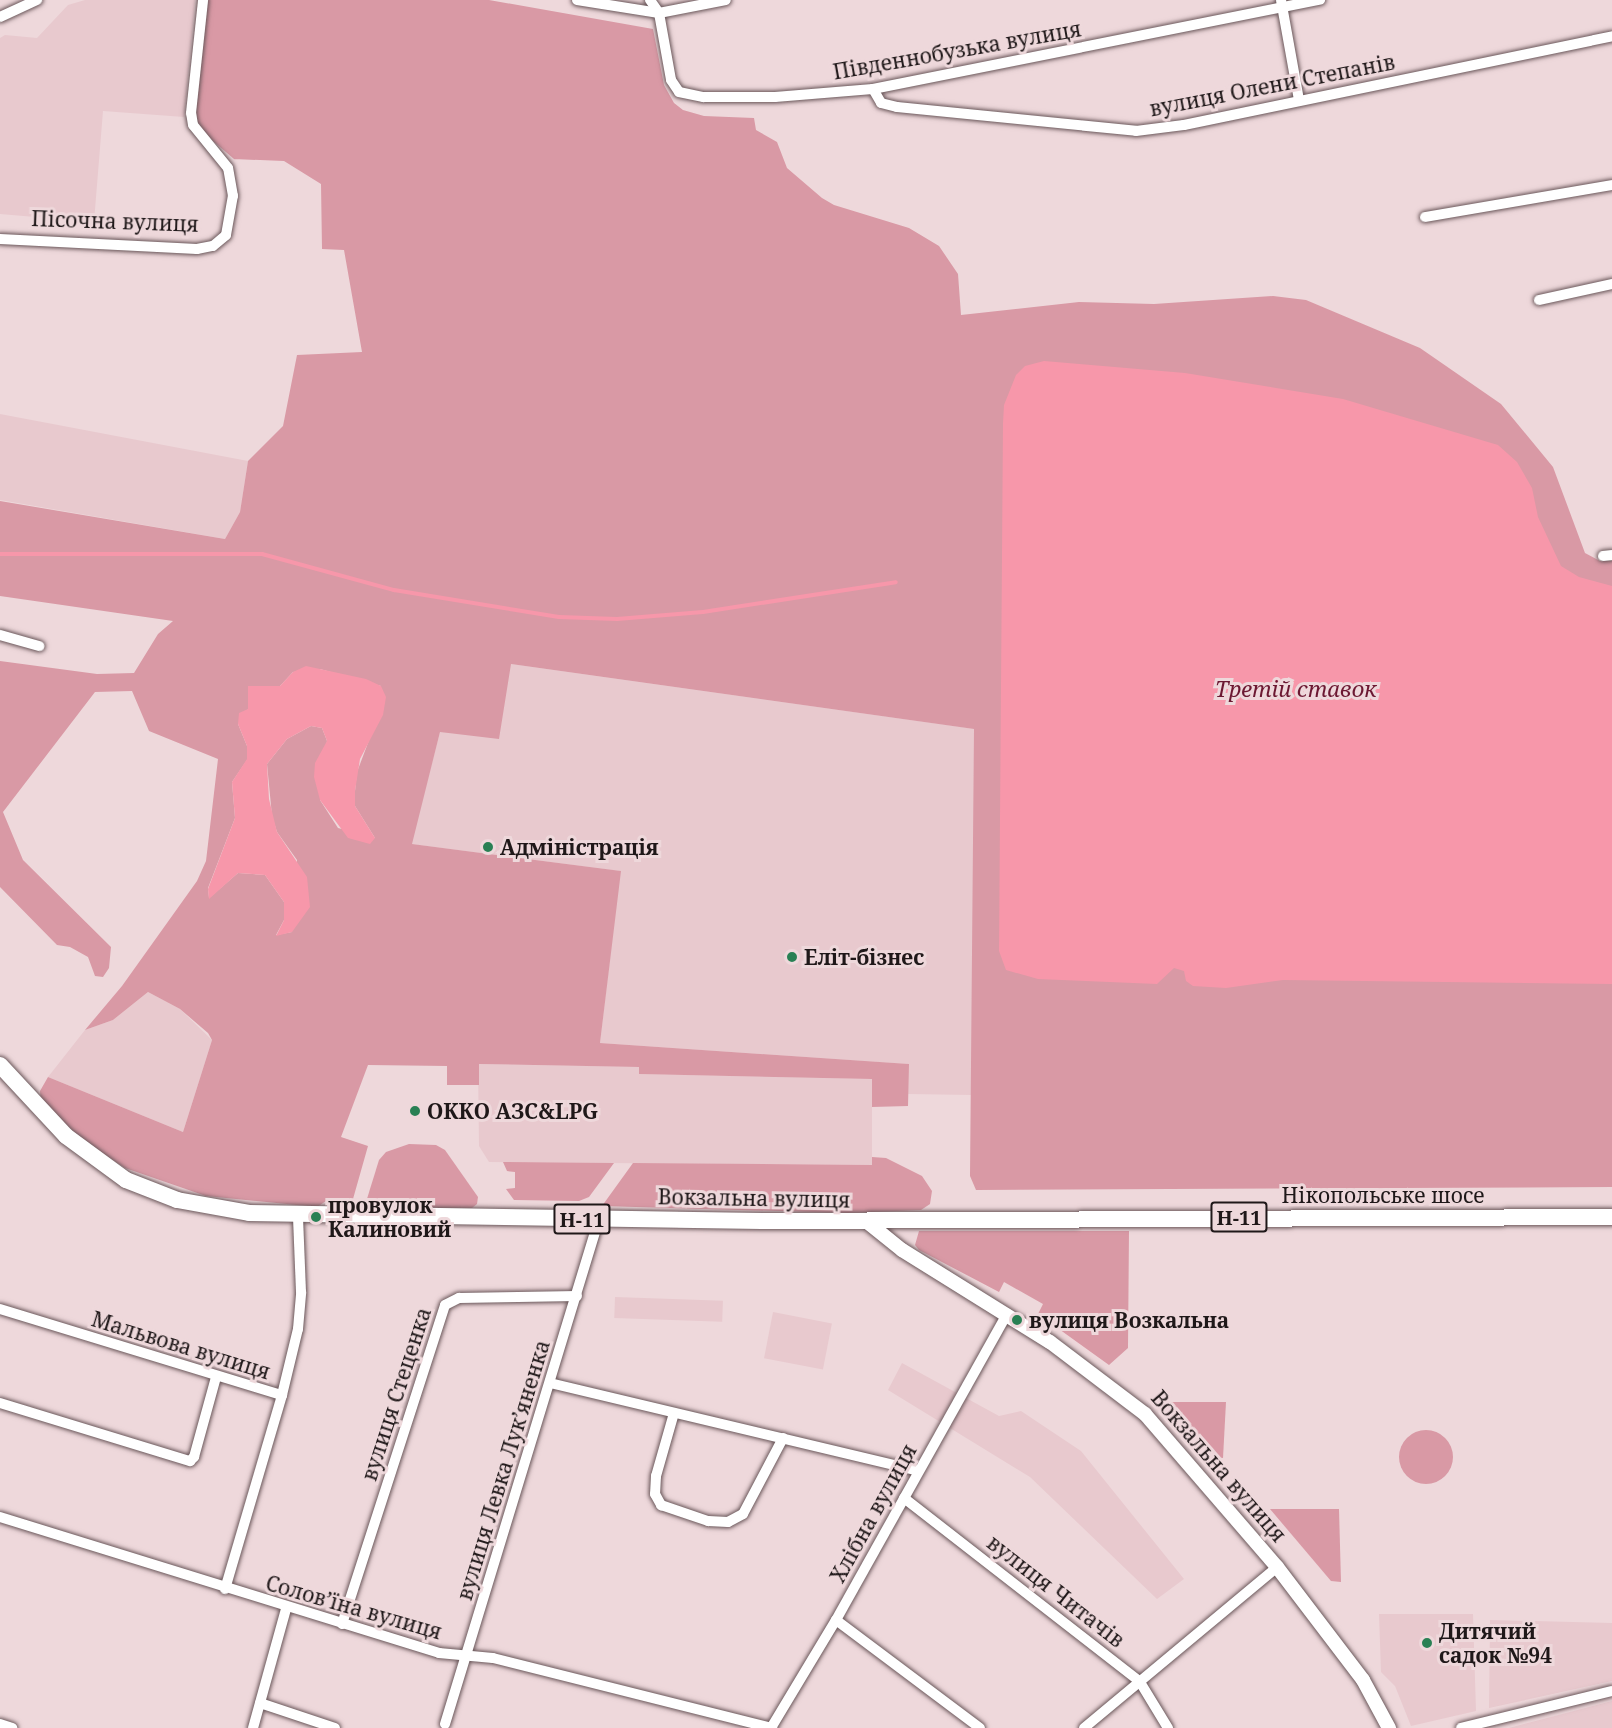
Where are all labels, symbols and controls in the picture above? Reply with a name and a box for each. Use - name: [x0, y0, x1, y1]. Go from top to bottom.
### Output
- street label: Південнобузька вулиця: [831, 16, 1083, 84]
- street label: вулиця Олени Степанів: [1147, 49, 1397, 121]
- street label: Пісочна вулиця: [31, 205, 199, 237]
- water label: Третій ставок: [1215, 676, 1377, 702]
- place label: Адміністрація: [500, 834, 659, 860]
- marker: Адміністрація: [481, 840, 495, 854]
- place label: Еліт-бізнес: [804, 944, 924, 970]
- marker: Еліт-бізнес: [785, 950, 799, 964]
- place label: ОККО АЗС&LPG: [427, 1098, 598, 1124]
- marker: ОККО АЗС&LPG: [408, 1104, 422, 1118]
- street label: Нікопольське шосе: [1282, 1182, 1484, 1208]
- street label: Вокзальна вулиця: [658, 1184, 850, 1212]
- place label: провулок Калиновий: [328, 1192, 451, 1242]
- road number: Н-11: [1209, 1200, 1269, 1234]
- road number: Н-11: [552, 1202, 612, 1236]
- marker: провулок Калиновий: [309, 1210, 323, 1224]
- street label: вулиця Стеценка: [356, 1304, 436, 1484]
- street label: Мальвова вулиця: [89, 1306, 273, 1384]
- place label: вулиця Возкальна: [1029, 1307, 1229, 1333]
- marker: вулиця Возкальна: [1010, 1313, 1024, 1327]
- street label: вулиця Левка Лукʼяненка: [451, 1337, 555, 1603]
- street label: Вокзальна вулиця: [1146, 1385, 1292, 1547]
- street label: Хлібна вулиця: [825, 1439, 921, 1587]
- street label: вулиця Читачів: [982, 1530, 1130, 1652]
- street label: Соловʼїна вулиця: [263, 1570, 445, 1644]
- place label: Дитячий садок №94: [1439, 1618, 1552, 1668]
- marker: Дитячий садок №94: [1420, 1636, 1434, 1650]

